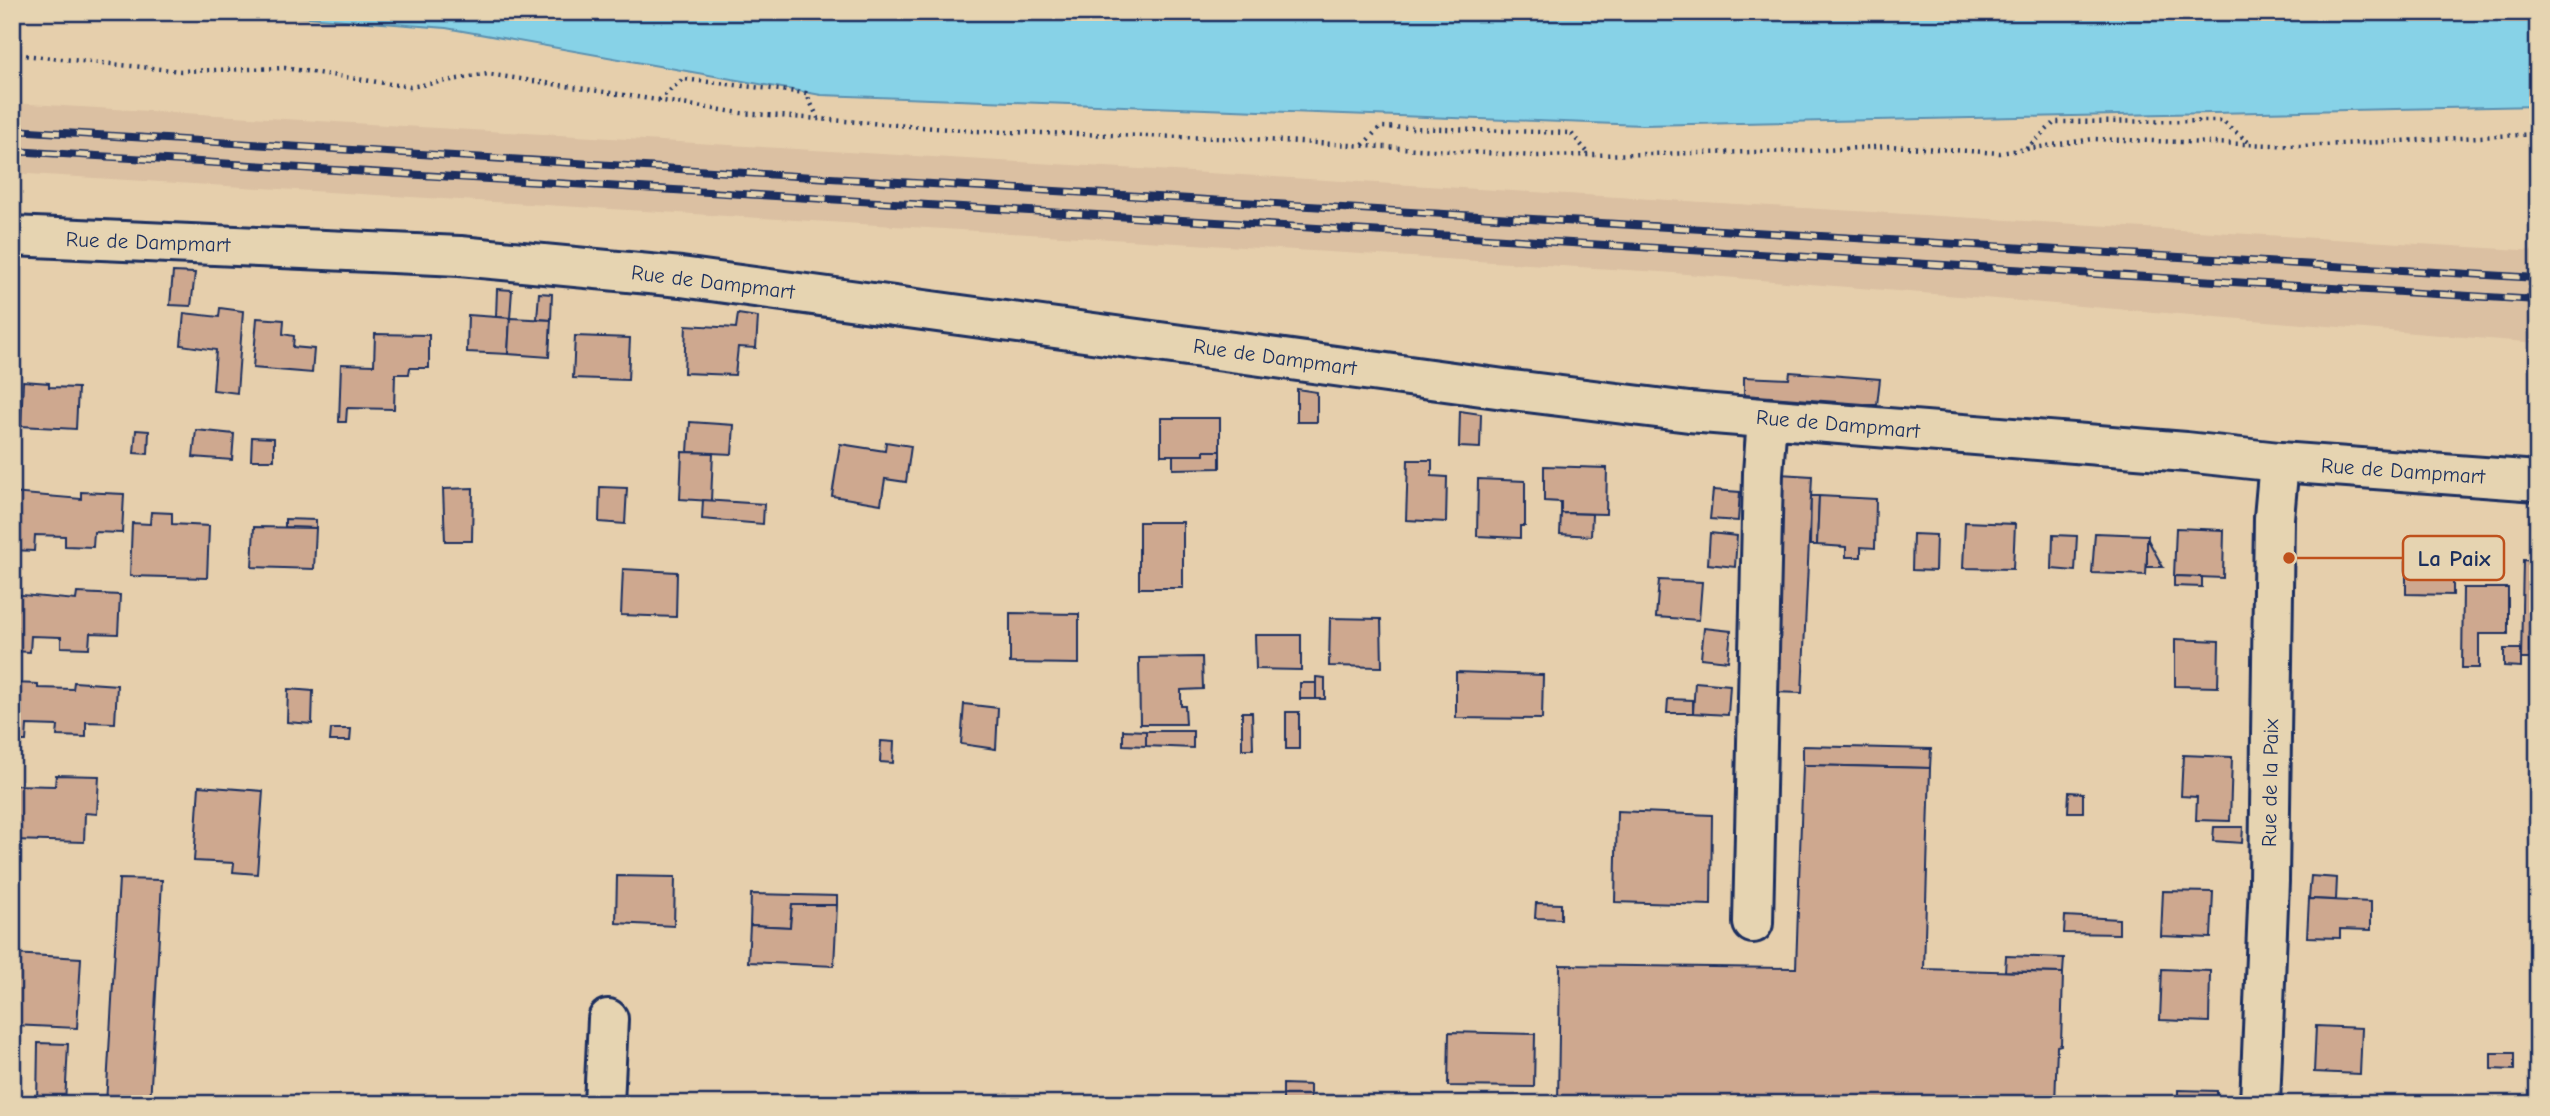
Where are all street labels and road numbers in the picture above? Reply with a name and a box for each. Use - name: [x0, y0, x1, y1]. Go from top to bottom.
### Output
- street label: Rue de Dampmart: [65, 227, 232, 257]
- street label: Rue de Dampmart: [630, 260, 797, 304]
- street label: Rue de Dampmart: [1192, 334, 1359, 380]
- street label: Rue de Dampmart: [1755, 405, 1922, 443]
- street label: Rue de Dampmart: [2320, 453, 2487, 489]
- street label: Rue de la Paix: [2257, 719, 2283, 847]

